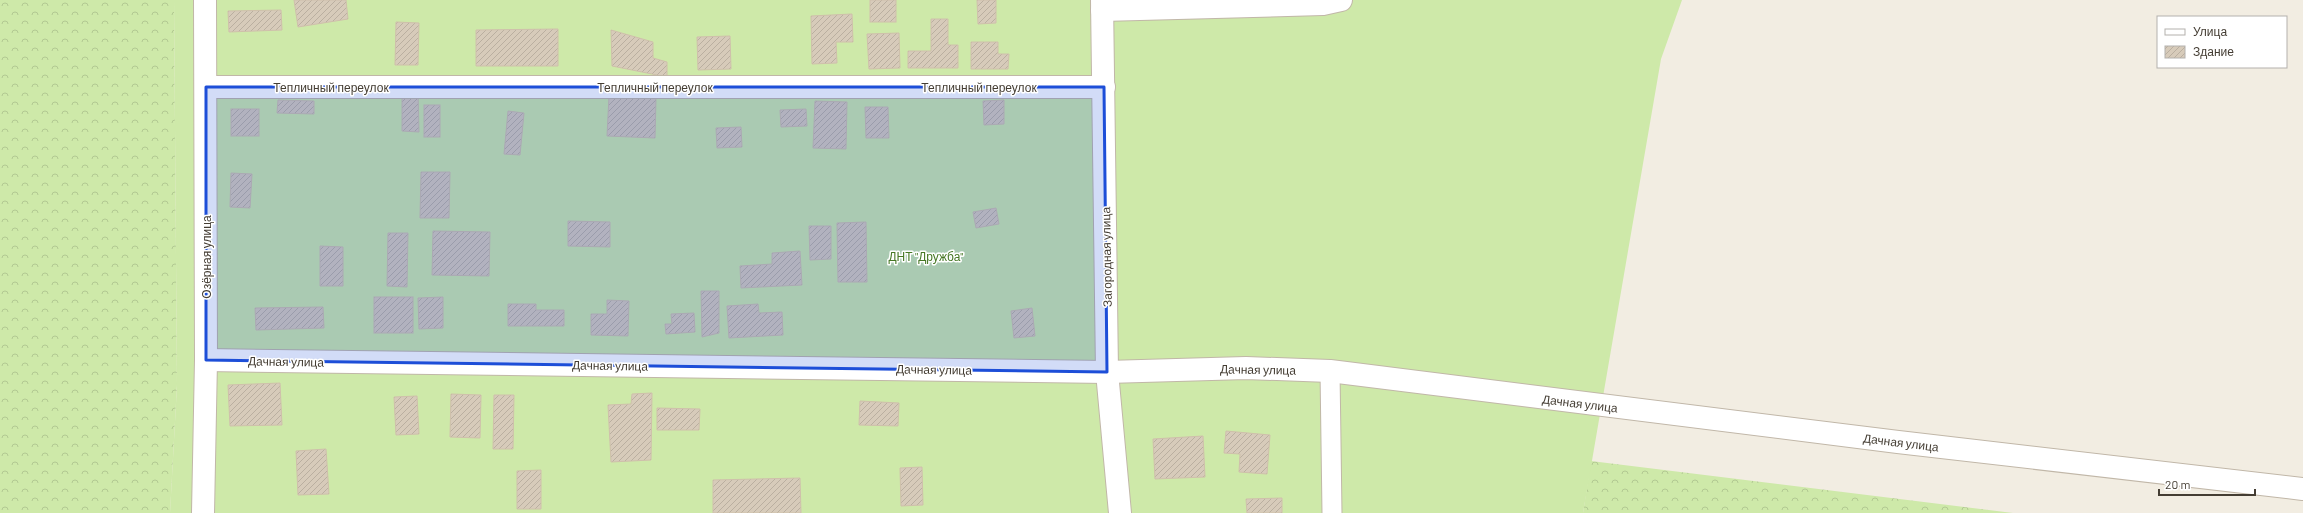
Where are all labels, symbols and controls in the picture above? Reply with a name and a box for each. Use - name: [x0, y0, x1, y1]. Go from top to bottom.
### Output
- legend: [2157, 16, 2287, 68]
- text: Улица: [2193, 24, 2227, 39]
- text: Здание: [2193, 44, 2234, 59]
- street label: Тепличный переулок: [273, 80, 389, 95]
- street label: Тепличный переулок: [597, 80, 713, 95]
- street label: Тепличный переулок: [921, 80, 1037, 95]
- street label: Загородная улица: [1098, 207, 1115, 307]
- street label: Озёрная улица: [199, 215, 214, 299]
- park label: ДНТ "Дружба": [888, 249, 964, 264]
- street label: Дачная улица: [248, 353, 324, 370]
- street label: Дачная улица: [572, 357, 648, 374]
- street label: Дачная улица: [896, 361, 972, 378]
- street label: Дачная улица: [1220, 361, 1296, 378]
- street label: Дачная улица: [1541, 391, 1619, 416]
- street label: Дачная улица: [1862, 430, 1940, 455]
- scale bar: [2159, 471, 2255, 497]
- text: 20 m: [2165, 477, 2191, 491]

